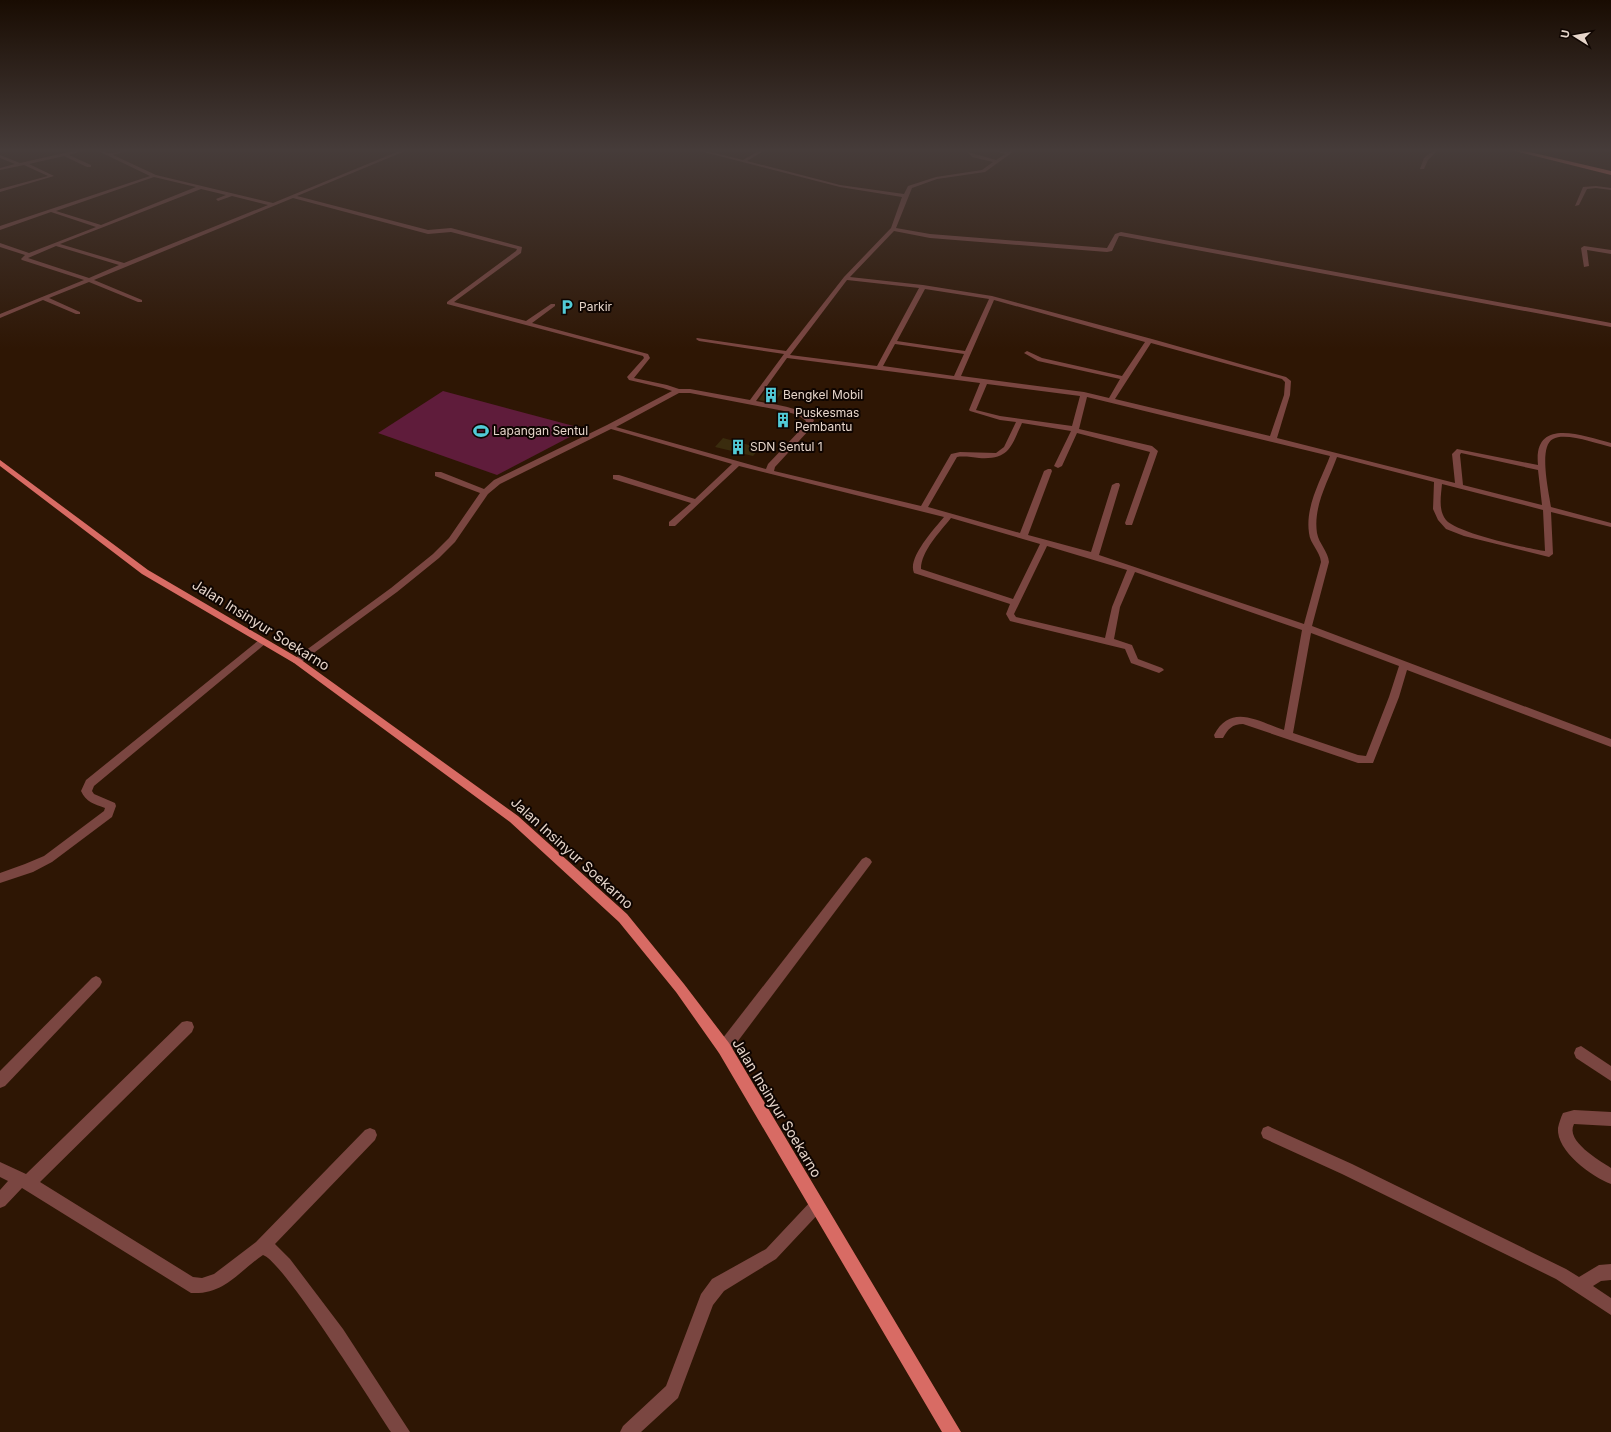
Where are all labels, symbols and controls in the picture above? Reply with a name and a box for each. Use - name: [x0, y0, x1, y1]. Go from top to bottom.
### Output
- north arrow: [1555, 16, 1595, 56]
- text: U: [1558, 29, 1573, 39]
- parking icon: Parkir: [558, 298, 576, 316]
- place label: Parkir: [579, 299, 613, 314]
- building icon: Bengkel Mobil: [762, 386, 780, 404]
- place label: Bengkel Mobil: [783, 387, 863, 402]
- place label: Puskesmas Pembantu: [795, 405, 859, 434]
- building icon: Puskesmas Pembantu: [774, 411, 792, 429]
- sports icon: Lapangan Sentul: [472, 422, 490, 440]
- place label: Lapangan Sentul: [493, 423, 588, 438]
- building icon: SDN Sentul 1: [729, 438, 747, 456]
- place label: SDN Sentul 1: [750, 439, 823, 454]
- street label: Jalan Insinyur Soekarno: [189, 575, 333, 674]
- street label: Jalan Insinyur Soekarno: [508, 793, 637, 912]
- street label: Jalan Insinyur Soekarno: [729, 1035, 826, 1180]

